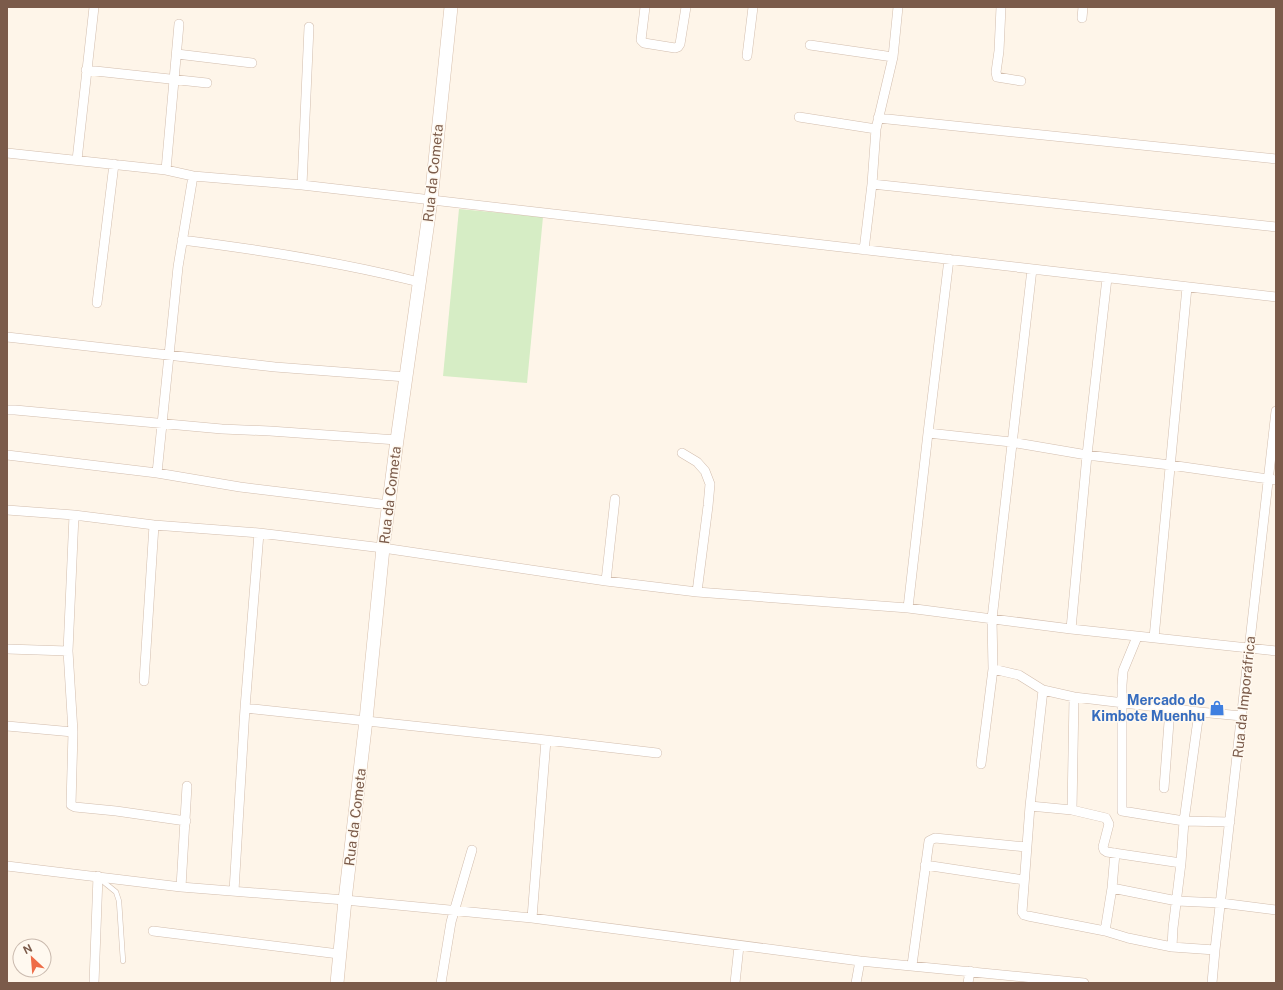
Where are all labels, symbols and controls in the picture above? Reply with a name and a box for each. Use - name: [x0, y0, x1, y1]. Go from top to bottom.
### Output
- street label: Rua da Cometa: [420, 123, 446, 223]
- street label: Rua da Cometa: [376, 445, 404, 545]
- street label: Rua da Imporáfrica: [1230, 635, 1258, 759]
- place label: Mercado do Kimbote Muenhu: [1091, 692, 1205, 724]
- shop icon: Mercado do Kimbote Muenhu: [1208, 699, 1226, 717]
- street label: Rua da Cometa: [341, 767, 369, 867]
- north arrow: [12, 938, 52, 978]
- text: N: [21, 942, 34, 956]

